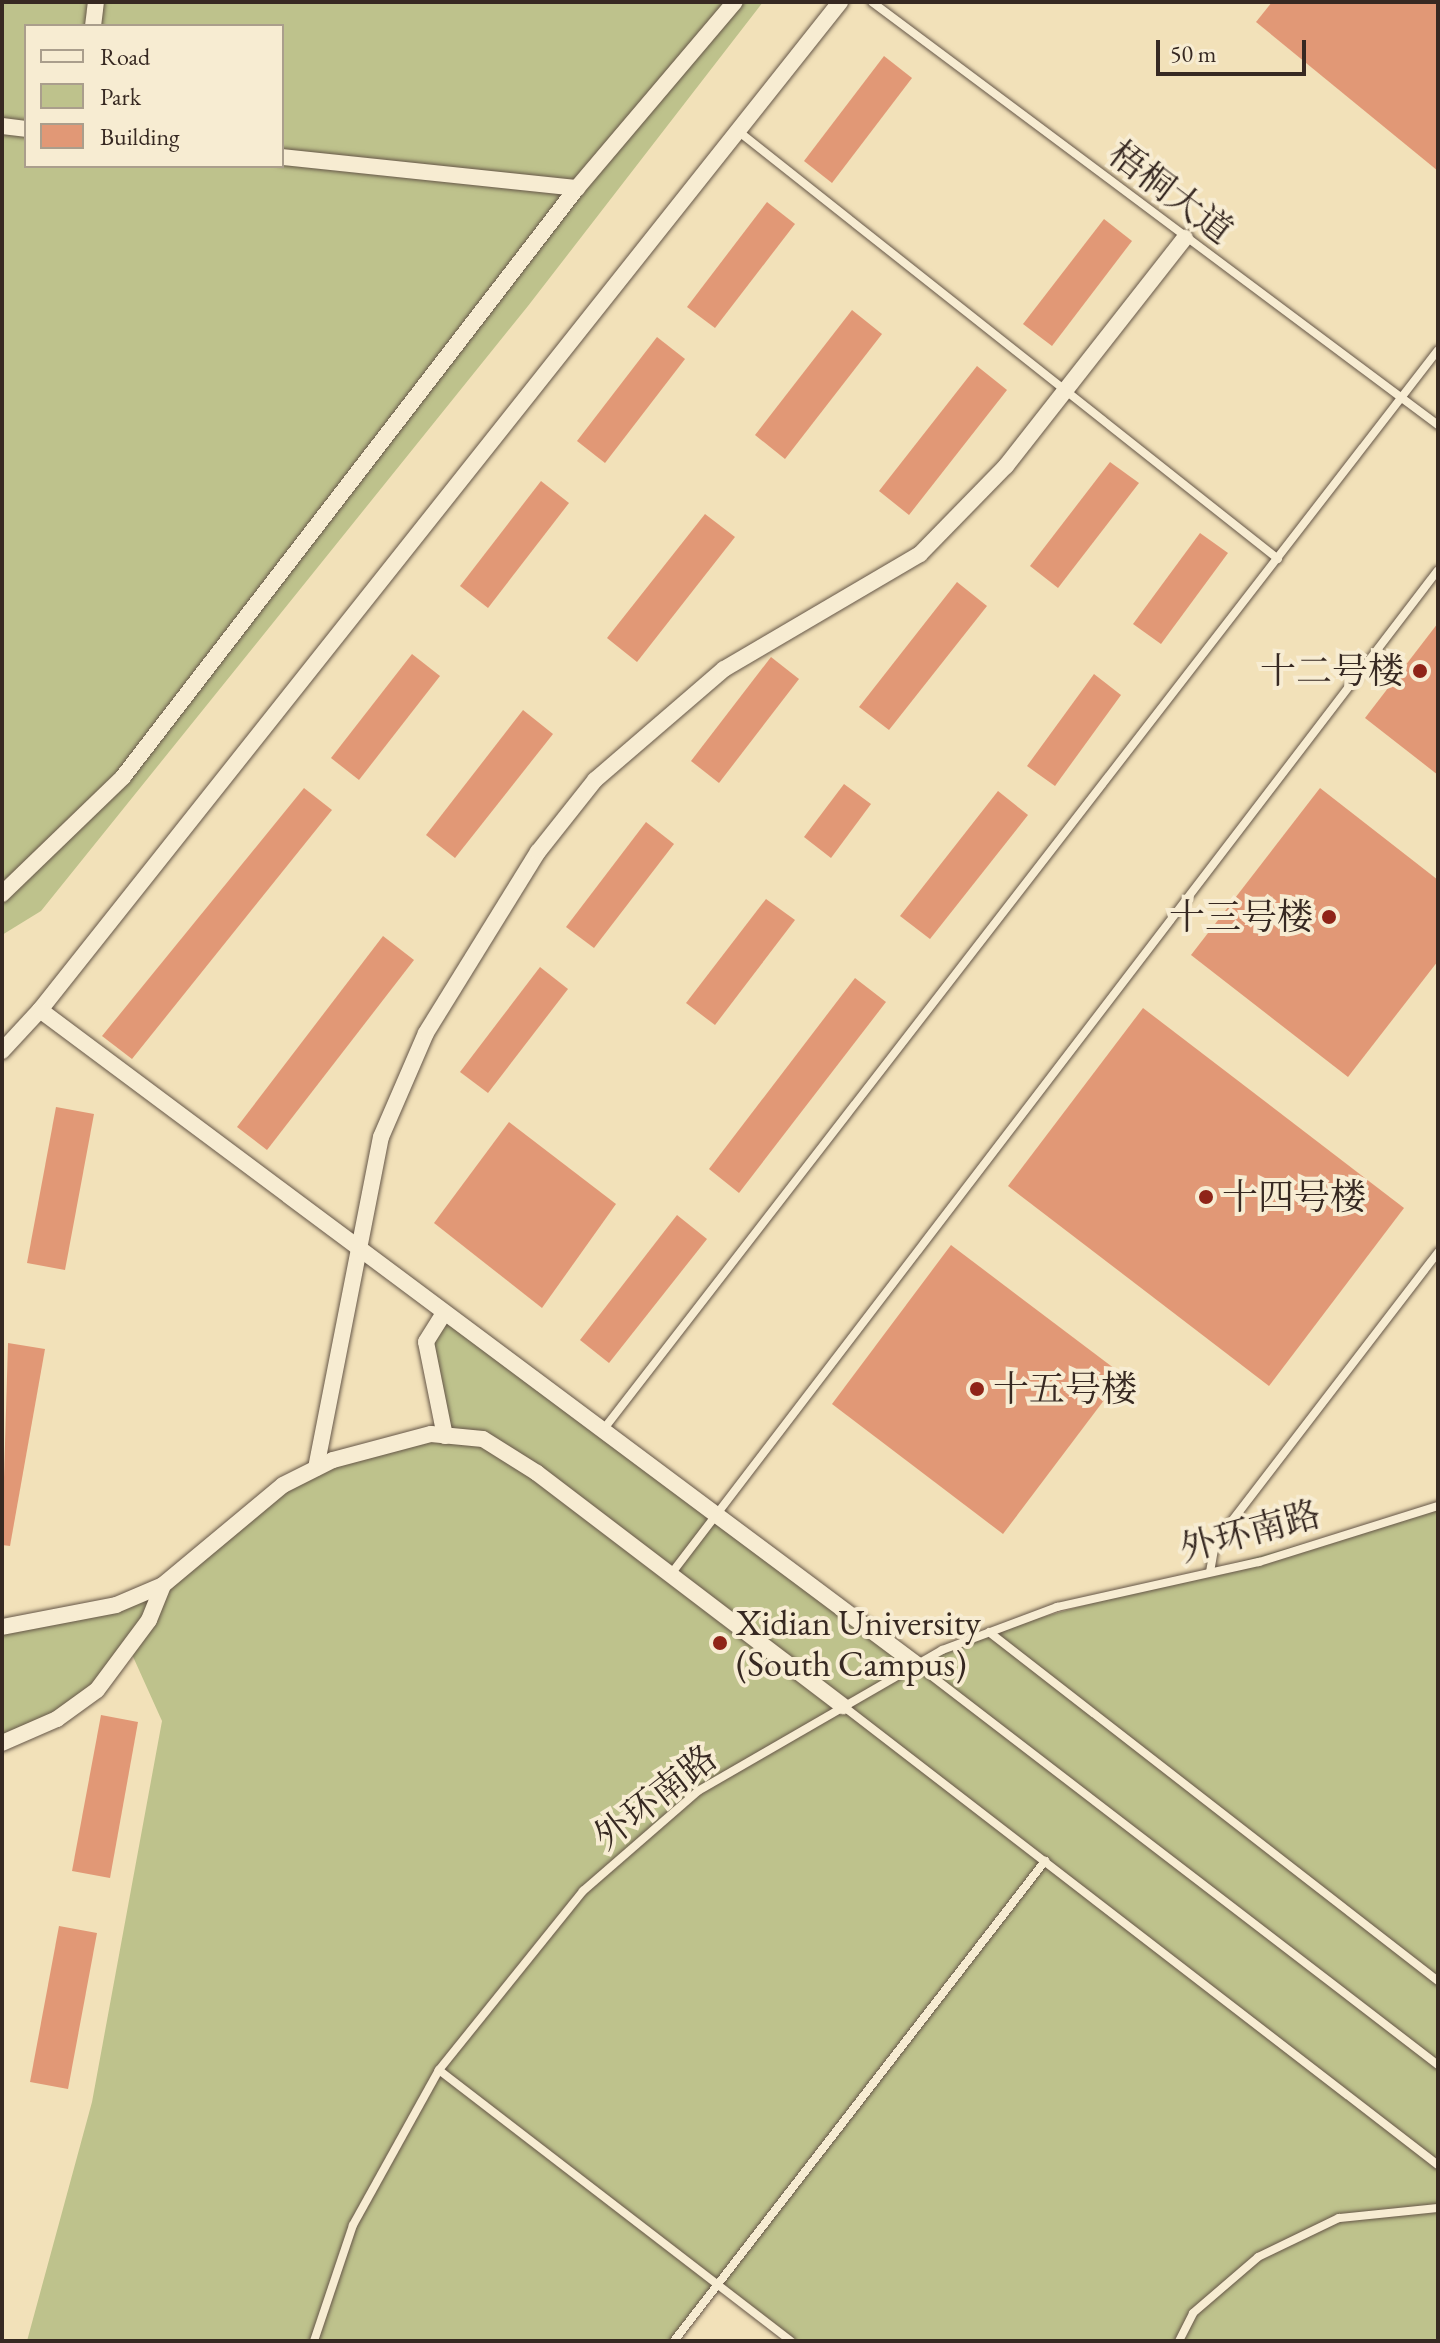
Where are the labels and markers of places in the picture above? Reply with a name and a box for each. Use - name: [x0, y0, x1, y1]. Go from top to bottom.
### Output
- place label: 十二号楼: [1260, 649, 1404, 693]
- marker: 十二号楼: [1411, 662, 1429, 680]
- place label: 十三号楼: [1169, 895, 1313, 939]
- marker: 十三号楼: [1320, 908, 1338, 926]
- place label: 十四号楼: [1222, 1175, 1366, 1219]
- marker: 十四号楼: [1197, 1188, 1215, 1206]
- place label: 十五号楼: [993, 1367, 1137, 1411]
- marker: 十五号楼: [968, 1380, 986, 1398]
- place label: Xidian University (South Campus): [736, 1600, 981, 1685]
- marker: Xidian University (South Campus): [711, 1634, 729, 1652]

